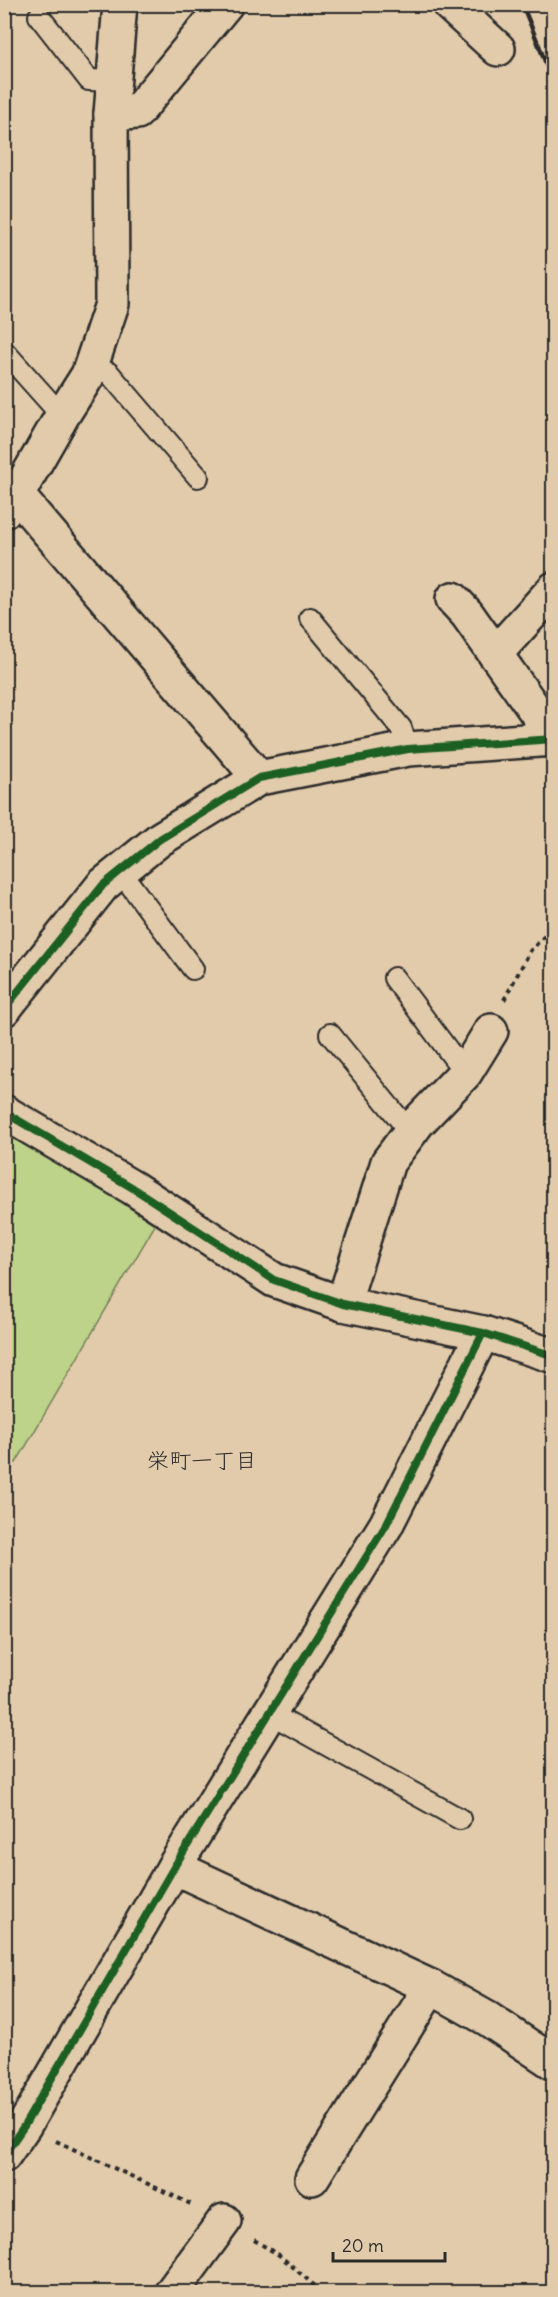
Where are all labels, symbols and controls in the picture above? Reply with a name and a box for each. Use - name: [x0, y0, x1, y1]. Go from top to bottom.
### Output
- district label: 栄町一丁目: [147, 1446, 257, 1474]
- scale bar: [333, 2225, 446, 2263]
- text: 20 m: [342, 2234, 384, 2257]

